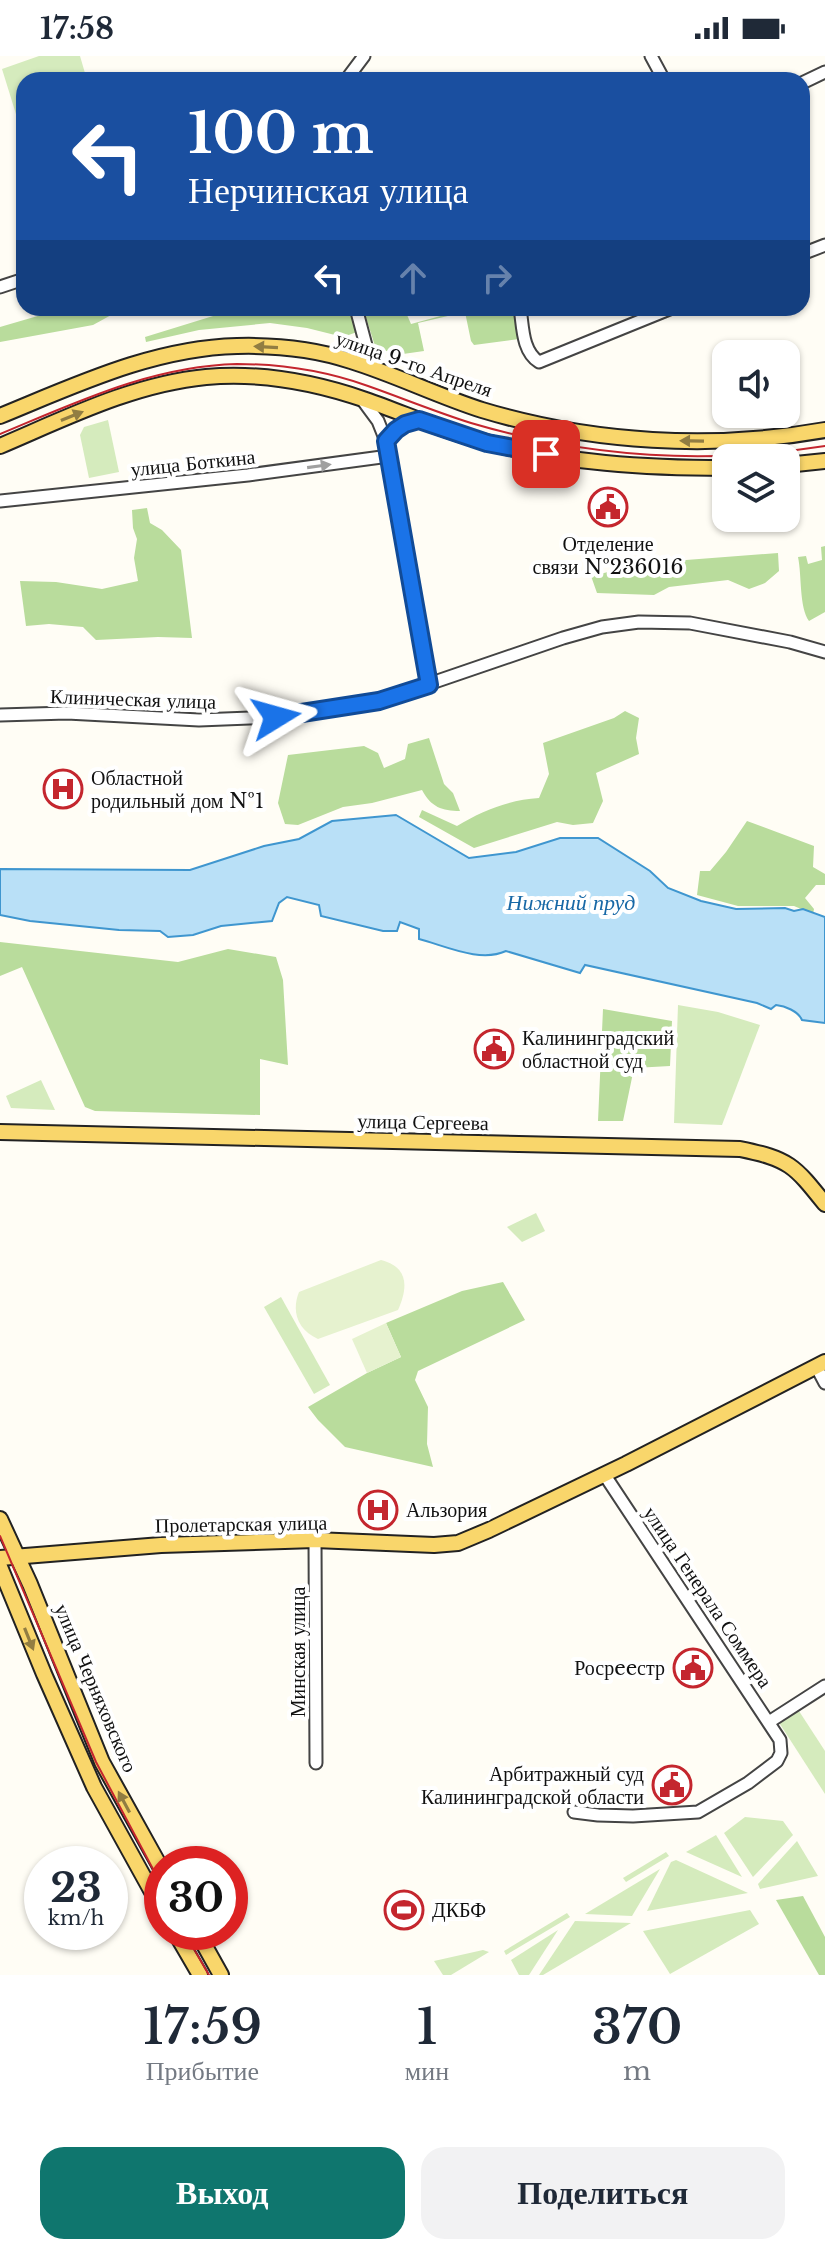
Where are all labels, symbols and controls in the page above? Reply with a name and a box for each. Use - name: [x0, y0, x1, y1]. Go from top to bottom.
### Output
- text: 17:58: [40, 10, 114, 47]
- text: 100 m: [188, 99, 374, 168]
- icon: left: [56, 104, 160, 208]
- text: Нерчинская улица: [188, 168, 468, 213]
- icon: left: [307, 256, 351, 300]
- icon: ahead: [391, 256, 435, 300]
- icon: right: [475, 256, 519, 300]
- street label: улица 9-го Апреля: [333, 326, 495, 402]
- one-way arrow: [254, 340, 279, 353]
- map controls: [712, 340, 800, 532]
- button: sound: [712, 340, 800, 428]
- one-way arrow: [60, 409, 84, 422]
- pin: [512, 420, 580, 488]
- icon: arrive: [524, 432, 568, 476]
- one-way arrow: [679, 434, 704, 447]
- button: layers: [712, 444, 800, 532]
- street label: улица Боткина: [130, 445, 257, 481]
- one-way arrow: [307, 459, 332, 472]
- public building icon: Отделение связи №236016: [587, 486, 629, 528]
- place label: Отделение связи №236016: [533, 532, 683, 579]
- position arrow: [234, 675, 318, 759]
- street label: Клиническая улица: [49, 684, 217, 714]
- place label: Областной родильный дом №1: [91, 766, 264, 813]
- hospital icon: Областной родильный дом №1: [42, 768, 84, 810]
- water label: Нижний пруд: [506, 889, 635, 916]
- place label: Калининградский областной суд: [522, 1026, 674, 1073]
- public building icon: Калининградский областной суд: [473, 1028, 515, 1070]
- street label: улица Сергеева: [357, 1109, 489, 1135]
- hospital icon: Альзория: [357, 1489, 399, 1531]
- place label: Альзория: [406, 1498, 487, 1522]
- street label: улица Генерала Соммера: [638, 1502, 778, 1692]
- street label: Пролетарская улица: [155, 1510, 328, 1538]
- street label: Минская улица: [286, 1587, 310, 1717]
- street label: улица Черняховского: [50, 1600, 142, 1776]
- one-way arrow: [23, 1627, 36, 1651]
- public building icon: Росрeeстр: [672, 1647, 714, 1689]
- place label: Росрeeстр: [574, 1656, 665, 1680]
- place label: Арбитражный суд Калининградской области: [421, 1762, 644, 1809]
- public building icon: Арбитражный суд Калининградской области: [651, 1764, 693, 1806]
- one-way arrow: [117, 1791, 131, 1813]
- speed limit sign: 30: [144, 1846, 248, 1950]
- text: 23: [50, 1863, 102, 1913]
- sports icon: ДКБФ: [383, 1889, 425, 1931]
- place label: ДКБФ: [432, 1898, 486, 1922]
- text: km/h: [48, 1906, 104, 1930]
- text: 17:59: [143, 1997, 262, 2057]
- text: 1: [416, 1997, 437, 2057]
- text: 370: [592, 1997, 682, 2057]
- text: Прибытие: [146, 2055, 259, 2087]
- text: мин: [405, 2055, 449, 2087]
- text: m: [623, 2055, 651, 2087]
- button: Выход: [40, 2147, 405, 2239]
- button: Поделиться: [421, 2147, 785, 2239]

